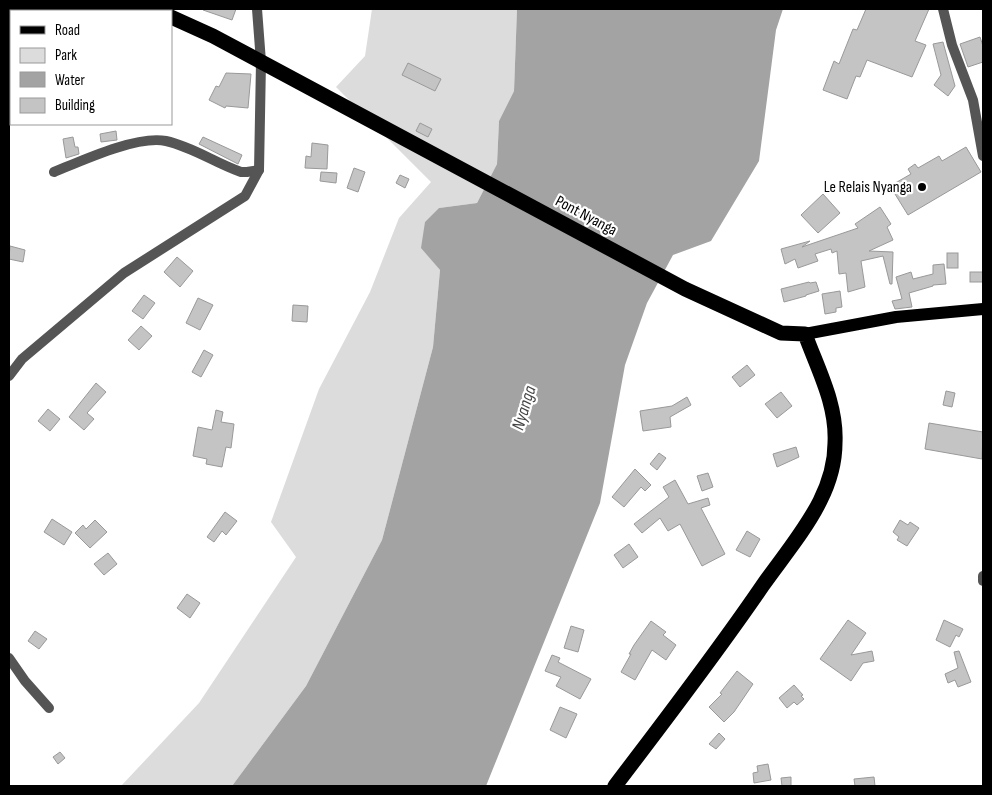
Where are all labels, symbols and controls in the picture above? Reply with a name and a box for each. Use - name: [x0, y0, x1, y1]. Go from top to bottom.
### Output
- legend: [10, 10, 172, 125]
- text: Road: [55, 21, 80, 40]
- text: Park: [55, 46, 77, 65]
- text: Water: [55, 71, 86, 90]
- text: Building: [55, 96, 95, 115]
- place label: Le Relais Nyanga: [824, 178, 912, 197]
- marker: Le Relais Nyanga: [916, 181, 928, 193]
- street label: Pont Nyanga: [552, 192, 620, 240]
- water label: Nyanga: [507, 383, 541, 433]

